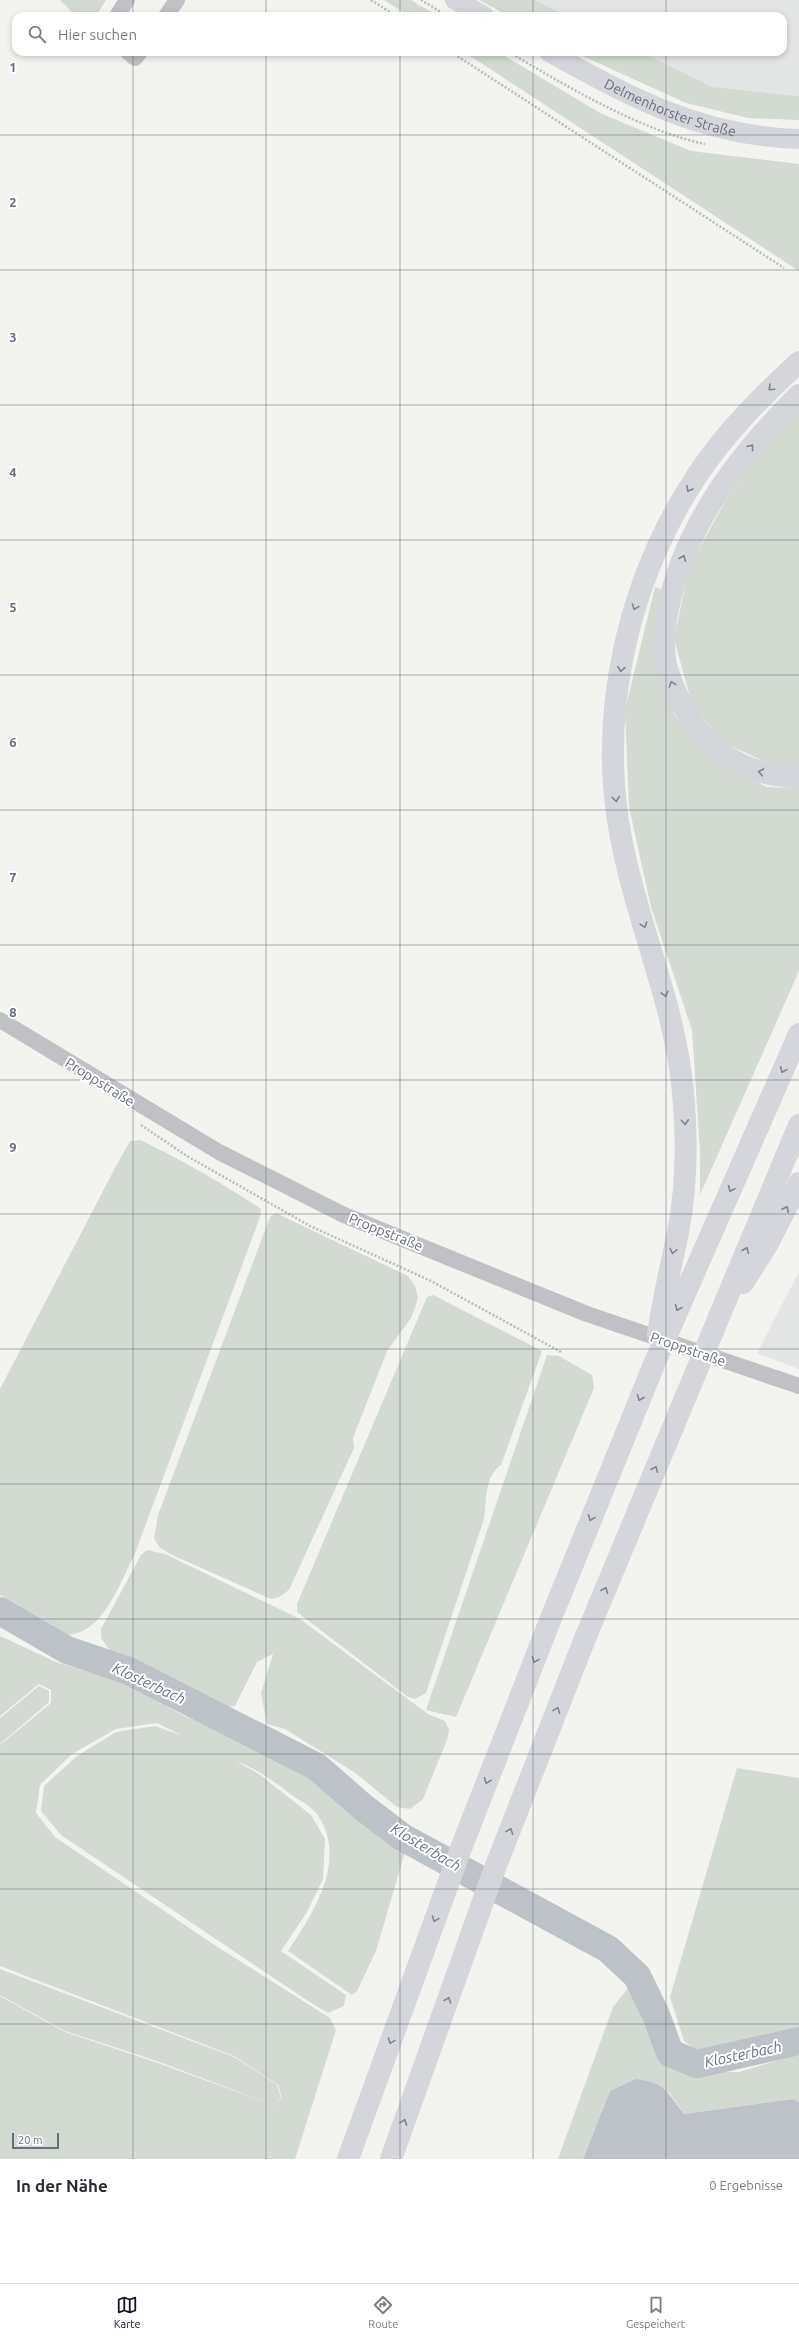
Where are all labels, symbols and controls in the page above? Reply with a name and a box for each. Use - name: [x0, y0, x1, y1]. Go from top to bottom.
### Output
- search box: [12, 12, 787, 56]
- icon: search: [26, 23, 48, 45]
- text: Hier suchen: [58, 26, 137, 43]
- text: 1: [9, 60, 17, 74]
- street label: Delmenhorster Straße: [602, 75, 737, 140]
- text: 2: [9, 195, 17, 209]
- text: 3: [9, 330, 17, 344]
- one-way arrow: [768, 384, 775, 391]
- one-way arrow: [746, 445, 753, 452]
- text: 4: [9, 465, 17, 479]
- one-way arrow: [687, 485, 694, 492]
- one-way arrow: [679, 554, 687, 561]
- text: 5: [9, 600, 17, 614]
- one-way arrow: [631, 604, 640, 611]
- one-way arrow: [617, 666, 626, 673]
- one-way arrow: [669, 680, 677, 687]
- text: 6: [9, 735, 17, 749]
- one-way arrow: [757, 768, 764, 776]
- one-way arrow: [611, 796, 620, 802]
- text: 7: [9, 870, 17, 884]
- one-way arrow: [639, 922, 648, 929]
- one-way arrow: [660, 991, 668, 997]
- text: 8: [9, 1005, 17, 1019]
- street label: Proppstraße: [62, 1054, 138, 1110]
- one-way arrow: [780, 1066, 788, 1073]
- one-way arrow: [680, 1119, 689, 1125]
- text: 9: [9, 1140, 17, 1154]
- one-way arrow: [728, 1185, 736, 1192]
- one-way arrow: [781, 1205, 789, 1213]
- street label: Proppstraße: [347, 1210, 425, 1254]
- one-way arrow: [741, 1247, 749, 1254]
- one-way arrow: [670, 1248, 678, 1254]
- one-way arrow: [675, 1304, 683, 1311]
- street label: Proppstraße: [648, 1329, 728, 1369]
- one-way arrow: [637, 1394, 645, 1401]
- one-way arrow: [650, 1466, 658, 1473]
- one-way arrow: [588, 1515, 596, 1522]
- one-way arrow: [601, 1586, 609, 1593]
- one-way arrow: [531, 1656, 539, 1663]
- water label: Klosterbach: [110, 1659, 188, 1707]
- one-way arrow: [552, 1707, 560, 1715]
- one-way arrow: [484, 1777, 492, 1784]
- water label: Klosterbach: [388, 1820, 464, 1874]
- one-way arrow: [505, 1828, 513, 1835]
- one-way arrow: [432, 1915, 440, 1922]
- one-way arrow: [443, 1997, 451, 2004]
- one-way arrow: [387, 2038, 396, 2045]
- water label: Klosterbach: [703, 2038, 783, 2070]
- one-way arrow: [399, 2119, 407, 2126]
- scale bar: [12, 2131, 59, 2150]
- text: 20 m: [18, 2134, 42, 2146]
- text: In der Nähe: [16, 2176, 108, 2195]
- text: 0 Ergebnisse: [709, 2178, 783, 2192]
- tab: Karte: [114, 2294, 141, 2330]
- tab: Route: [368, 2294, 398, 2330]
- tab: Gespeichert: [626, 2294, 685, 2330]

